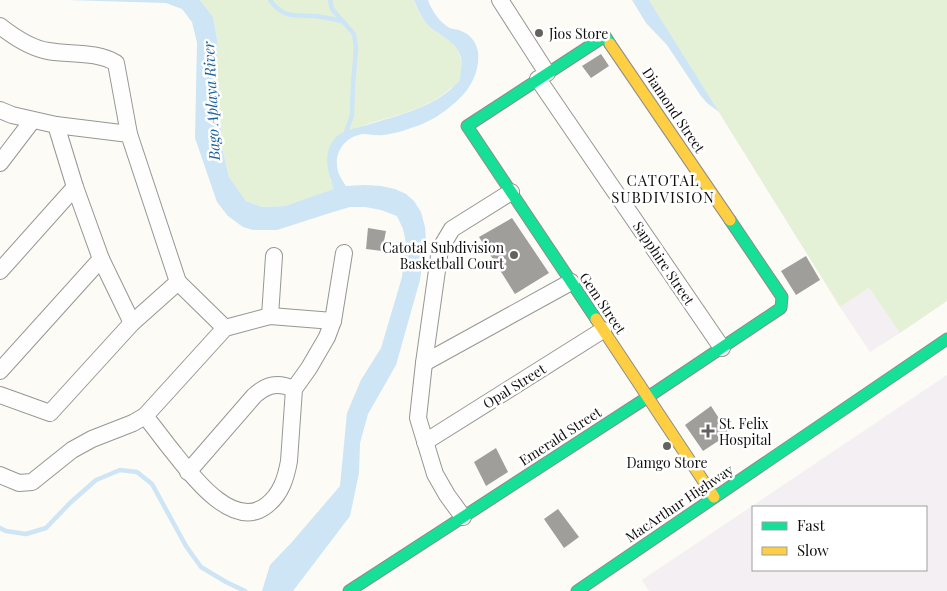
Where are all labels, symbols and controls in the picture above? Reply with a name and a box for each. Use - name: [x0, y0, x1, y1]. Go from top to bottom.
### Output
- place label: Jios Store: [548, 24, 608, 43]
- marker: Jios Store: [533, 27, 545, 39]
- water label: Bago Aplaya River: [198, 41, 224, 162]
- street label: Diamond Street: [638, 64, 710, 157]
- district label: CATOTAL SUBDIVISION: [611, 170, 715, 207]
- street label: Sapphire Street: [629, 217, 700, 309]
- place label: Catotal Subdivision Basketball Court: [382, 238, 505, 273]
- marker: Catotal Subdivision Basketball Court: [508, 249, 520, 261]
- street label: Gem Street: [575, 268, 631, 338]
- street label: Opal Street: [479, 359, 550, 413]
- street label: Emerald Street: [515, 402, 606, 470]
- place label: St. Felix Hospital: [719, 414, 771, 449]
- marker: St. Felix Hospital: [701, 424, 715, 438]
- marker: Damgo Store: [661, 440, 673, 452]
- place label: Damgo Store: [627, 453, 707, 472]
- street label: MacArthur Highway: [621, 460, 737, 546]
- legend: [752, 506, 927, 571]
- text: Fast: [797, 515, 826, 535]
- text: Slow: [797, 540, 829, 560]

